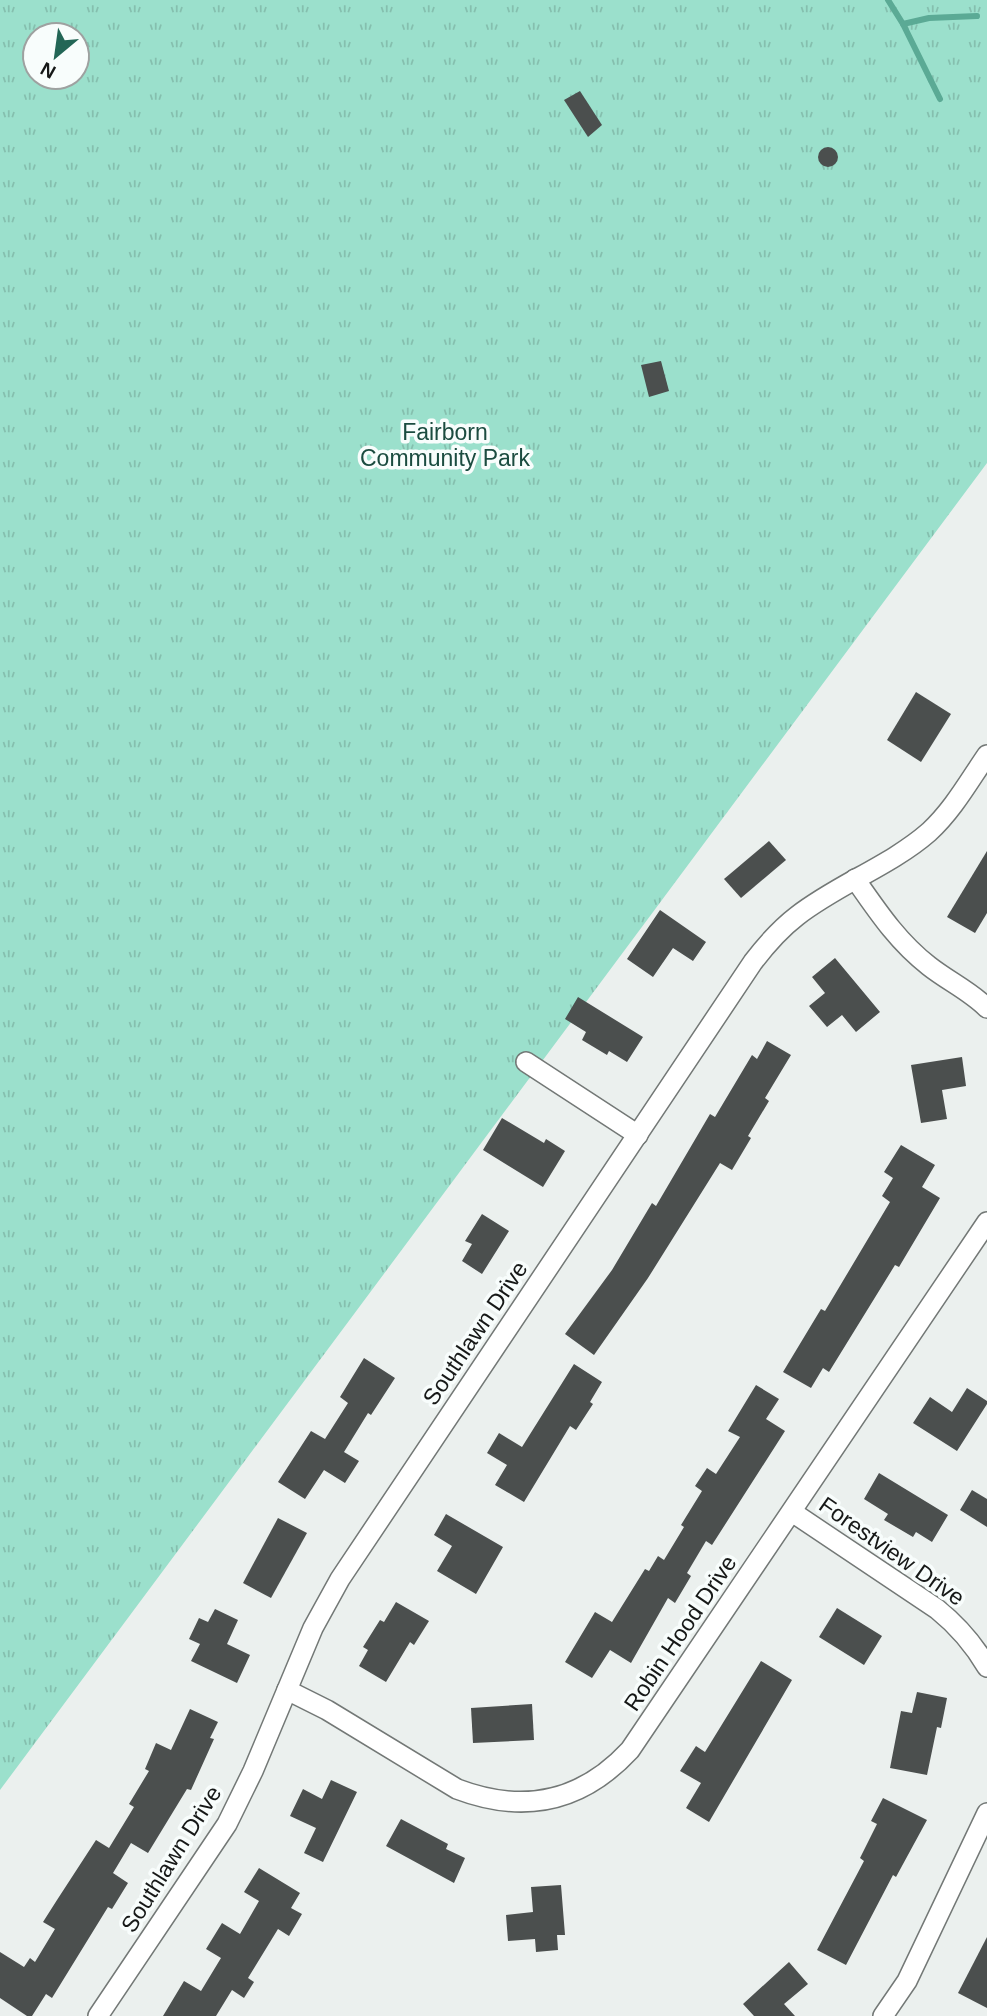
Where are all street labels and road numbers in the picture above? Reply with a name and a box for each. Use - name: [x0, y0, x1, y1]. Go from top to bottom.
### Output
- street label: Southlawn Drive: [417, 1256, 533, 1410]
- street label: Forestview Drive: [814, 1491, 970, 1611]
- street label: Robin Hood Drive: [618, 1550, 742, 1716]
- street label: Southlawn Drive: [116, 1781, 226, 1937]

